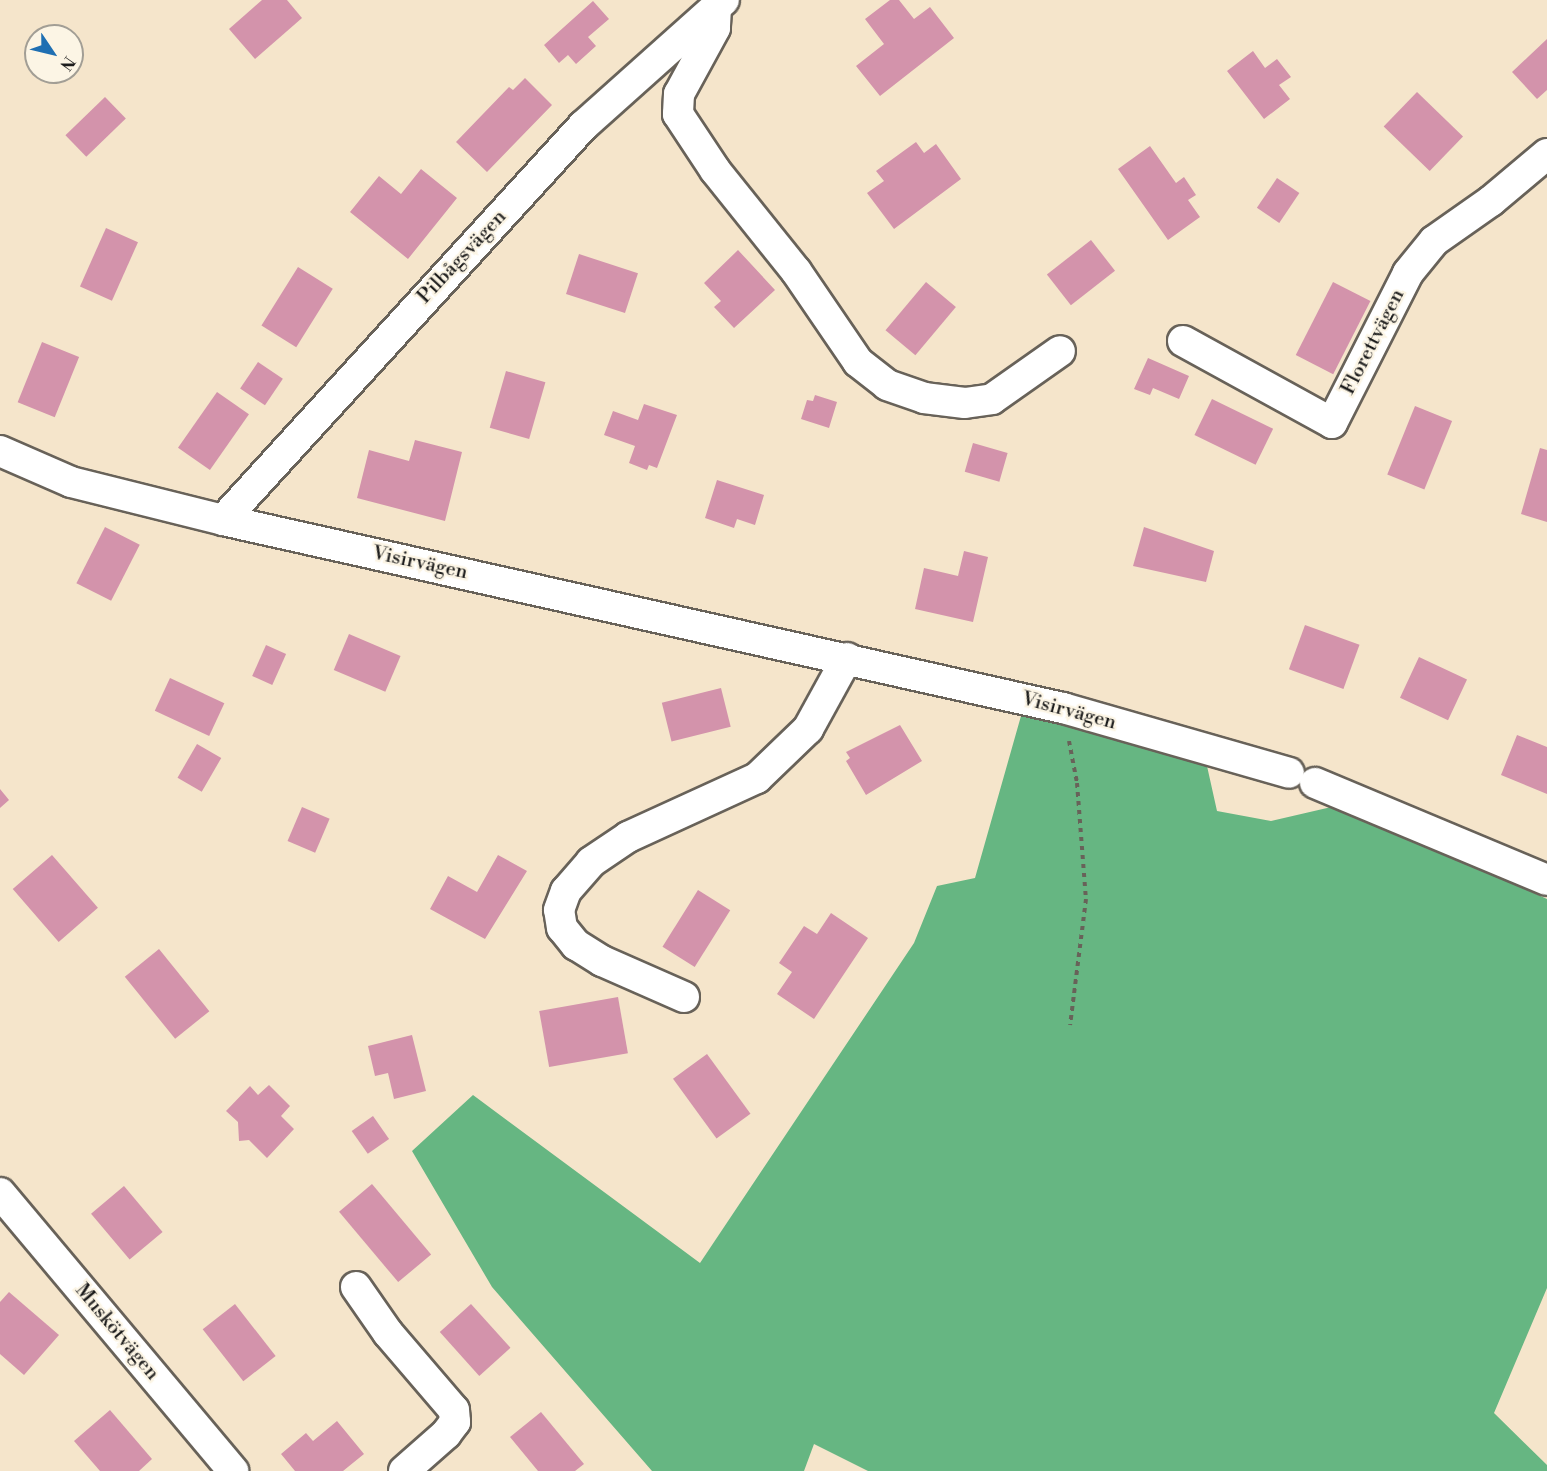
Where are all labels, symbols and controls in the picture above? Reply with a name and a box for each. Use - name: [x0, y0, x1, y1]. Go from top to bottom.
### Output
- north arrow: [24, 24, 84, 84]
- text: N: [55, 52, 79, 74]
- street label: Pilbågsvägen: [413, 205, 511, 309]
- street label: Florettvägen: [1336, 285, 1410, 399]
- street label: Visirvägen: [370, 541, 470, 585]
- street label: Visirvägen: [1019, 687, 1119, 735]
- street label: Muskötvägen: [70, 1279, 164, 1385]

